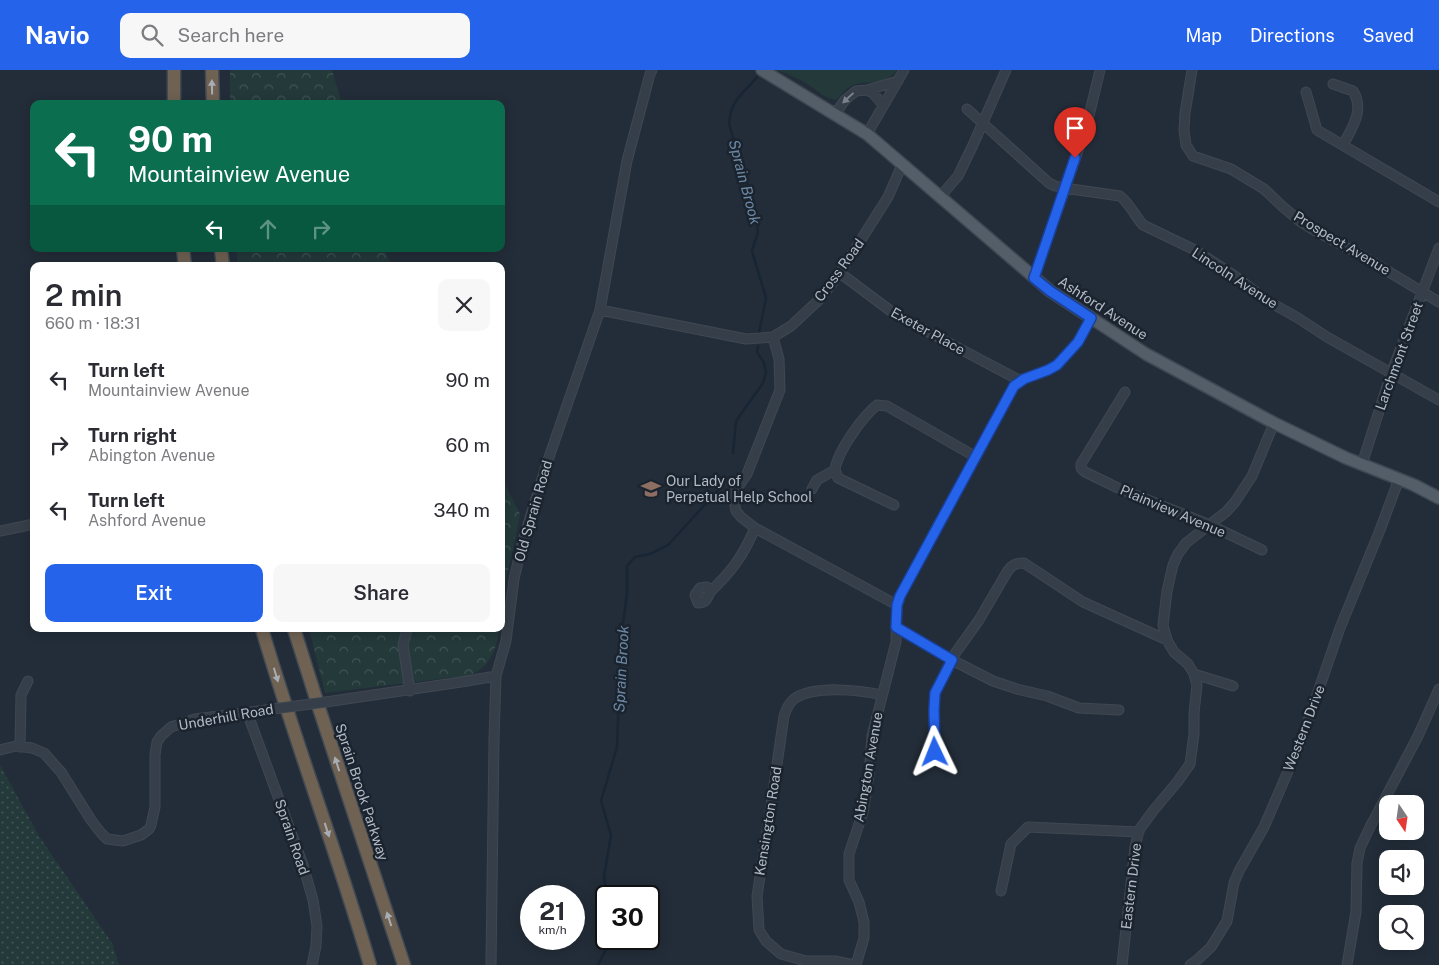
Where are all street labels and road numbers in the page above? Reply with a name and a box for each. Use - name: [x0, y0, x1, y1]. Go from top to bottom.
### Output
- street label: Prospect Avenue: [1291, 208, 1393, 278]
- street label: Cross Road: [811, 236, 867, 304]
- street label: Lincoln Avenue: [1189, 244, 1281, 312]
- street label: Ashford Avenue: [1055, 273, 1151, 343]
- street label: Larchmont Street: [1372, 300, 1426, 412]
- street label: Exeter Place: [888, 304, 968, 358]
- street label: Old Sprain Road: [511, 458, 555, 564]
- street label: Plainview Avenue: [1118, 482, 1228, 540]
- street label: Western Drive: [1280, 683, 1328, 773]
- street label: Underhill Road: [177, 701, 275, 733]
- street label: Abington Avenue: [850, 711, 886, 823]
- street label: Sprain Brook Parkway: [332, 721, 392, 863]
- street label: Kensington Road: [751, 765, 785, 877]
- street label: Sprain Road: [272, 797, 312, 877]
- street label: Eastern Drive: [1118, 842, 1144, 930]

